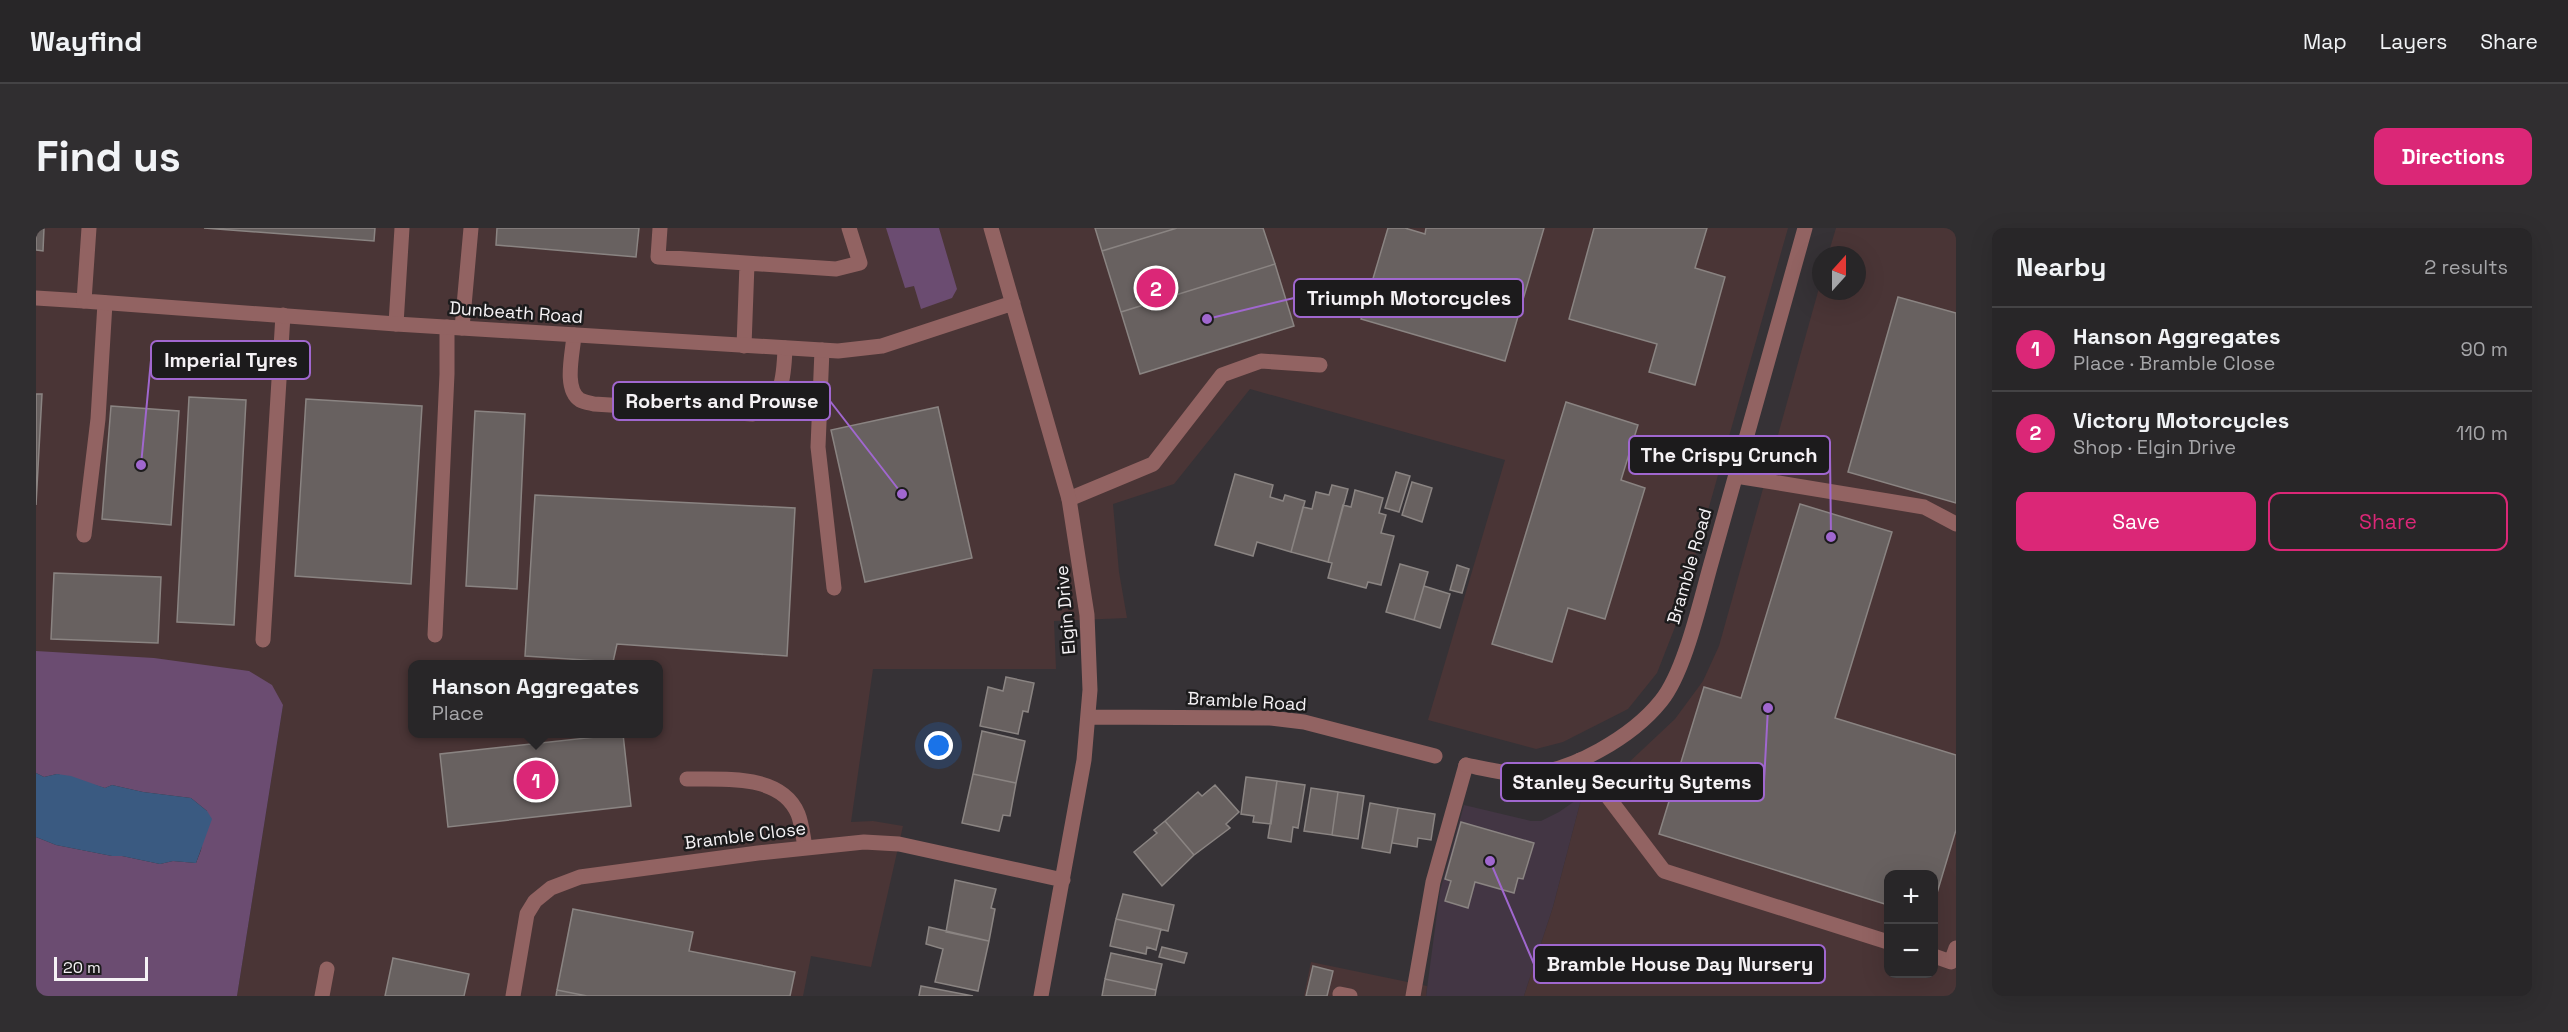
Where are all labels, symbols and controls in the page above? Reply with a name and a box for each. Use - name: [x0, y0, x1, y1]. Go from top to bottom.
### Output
- text: Wayfind: [30, 23, 142, 59]
- text: Map: [2303, 28, 2347, 55]
- text: Layers: [2380, 28, 2447, 55]
- text: Share: [2480, 28, 2538, 55]
- button: Directions: [2374, 128, 2532, 185]
- text: Find us: [36, 130, 181, 183]
- north arrow: [1812, 246, 1866, 300]
- text: Nearby: [2016, 250, 2106, 284]
- text: 2 results: [2424, 254, 2508, 280]
- pin: 2: [1136, 266, 1176, 310]
- callout: Triumph Motorcycles: [1294, 279, 1523, 317]
- text: Triumph Motorcycles: [1307, 285, 1511, 311]
- street label: Dunbeath Road: [448, 296, 584, 328]
- text: Hanson Aggregates: [2073, 322, 2280, 350]
- text: 1: [2031, 336, 2040, 362]
- text: 90 m: [2461, 336, 2508, 362]
- callout: Imperial Tyres: [151, 341, 310, 379]
- text: Imperial Tyres: [164, 347, 298, 373]
- text: Place · Bramble Close: [2073, 350, 2275, 376]
- callout: Roberts and Prowse: [613, 382, 830, 420]
- text: Roberts and Prowse: [625, 388, 819, 414]
- text: Victory Motorcycles: [2073, 406, 2289, 434]
- text: 2: [2030, 420, 2041, 446]
- text: 110 m: [2456, 420, 2508, 446]
- text: Shop · Elgin Drive: [2073, 434, 2236, 460]
- callout: The Crispy Crunch: [1629, 436, 1830, 474]
- text: The Crispy Crunch: [1641, 442, 1817, 468]
- button: Save: [2016, 492, 2256, 551]
- button: Share: [2268, 492, 2508, 551]
- street label: Bramble Road: [1661, 505, 1717, 627]
- street label: Elgin Drive: [1050, 565, 1080, 655]
- popup: [408, 660, 663, 738]
- text: Hanson Aggregates: [432, 672, 639, 700]
- street label: Bramble Road: [1187, 686, 1307, 716]
- text: Place: [432, 700, 484, 726]
- your location: [924, 731, 953, 760]
- pin: 1: [516, 758, 556, 802]
- callout: Stanley Security Sytems: [1501, 763, 1764, 801]
- text: Stanley Security Sytems: [1512, 769, 1752, 795]
- street label: Bramble Close: [683, 816, 807, 854]
- map controls: [1884, 870, 1938, 978]
- button: +: [1884, 870, 1938, 924]
- button: −: [1884, 924, 1938, 978]
- callout: Bramble House Day Nursery: [1534, 945, 1825, 983]
- text: Bramble House Day Nursery: [1547, 951, 1813, 977]
- scale bar: [54, 954, 148, 982]
- text: 20 m: [63, 957, 101, 978]

